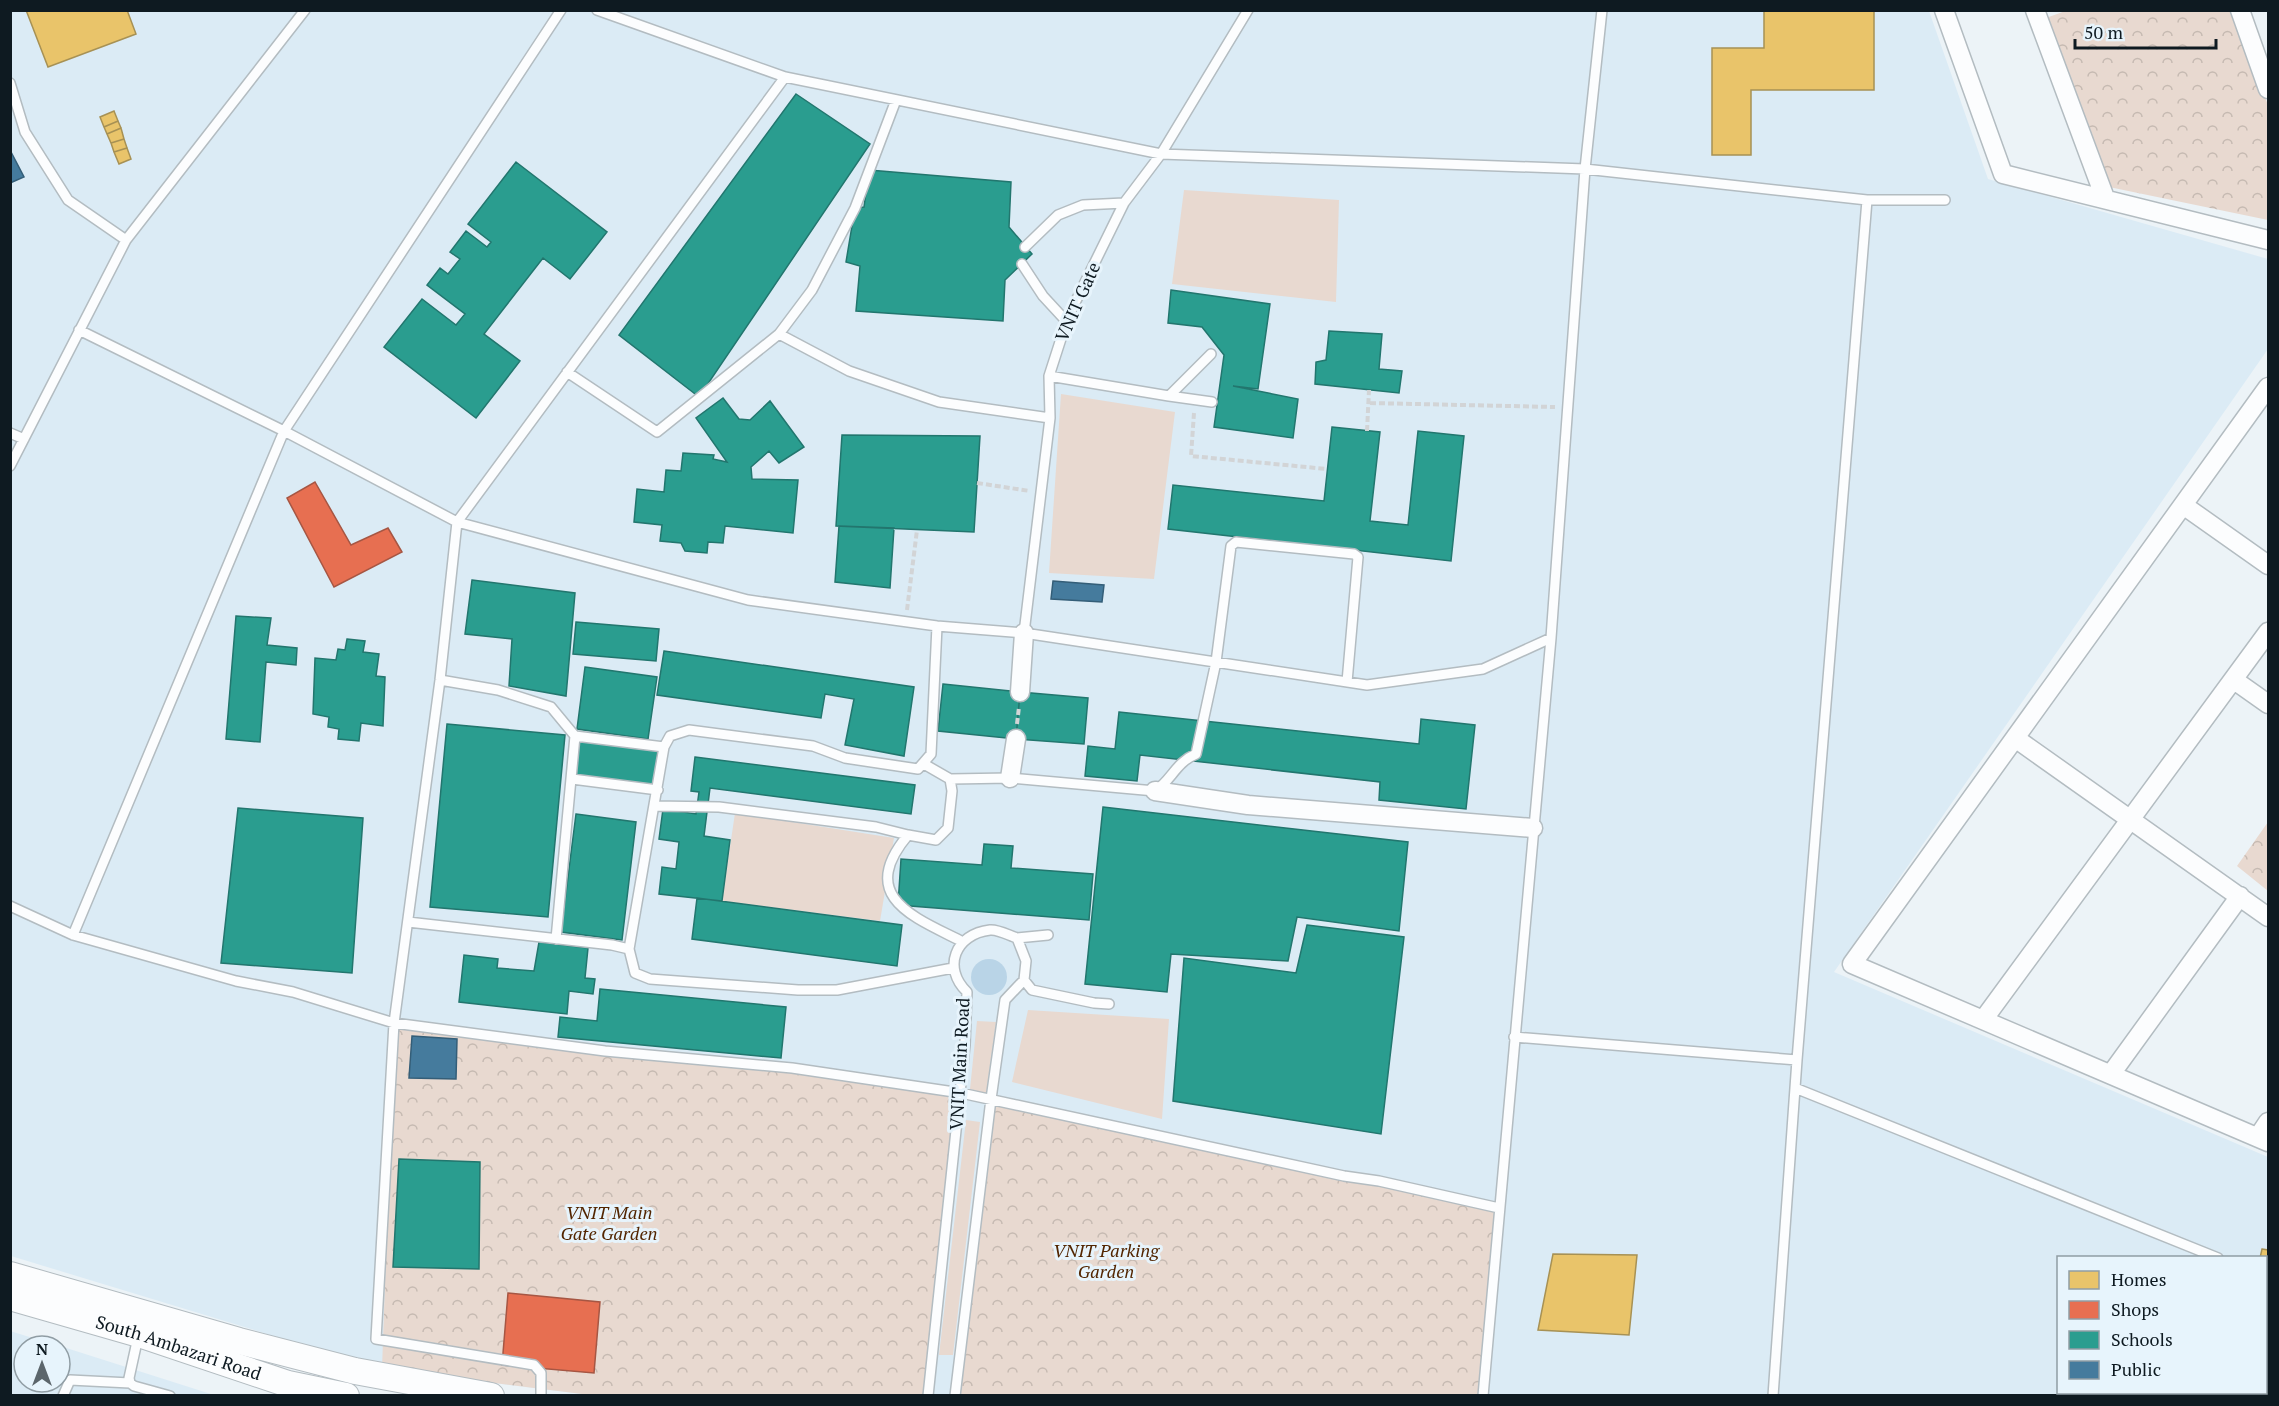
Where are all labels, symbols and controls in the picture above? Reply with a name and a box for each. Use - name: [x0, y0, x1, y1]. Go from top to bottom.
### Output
- scale bar: [2075, 12, 2216, 50]
- text: 50 m: [2084, 20, 2124, 44]
- street label: VNIT Gate: [1049, 258, 1105, 345]
- street label: VNIT Main Road: [944, 997, 974, 1131]
- park label: VNIT Main Gate Garden: [561, 1200, 657, 1245]
- park label: VNIT Parking Garden: [1053, 1238, 1160, 1283]
- legend: [2057, 1256, 2267, 1394]
- text: Homes: [2111, 1267, 2166, 1291]
- text: Shops: [2111, 1297, 2159, 1321]
- street label: South Ambazari Road: [93, 1309, 265, 1385]
- text: Schools: [2111, 1327, 2173, 1351]
- north arrow: [12, 1334, 72, 1394]
- text: N: [36, 1338, 48, 1360]
- text: Public: [2111, 1357, 2161, 1381]

